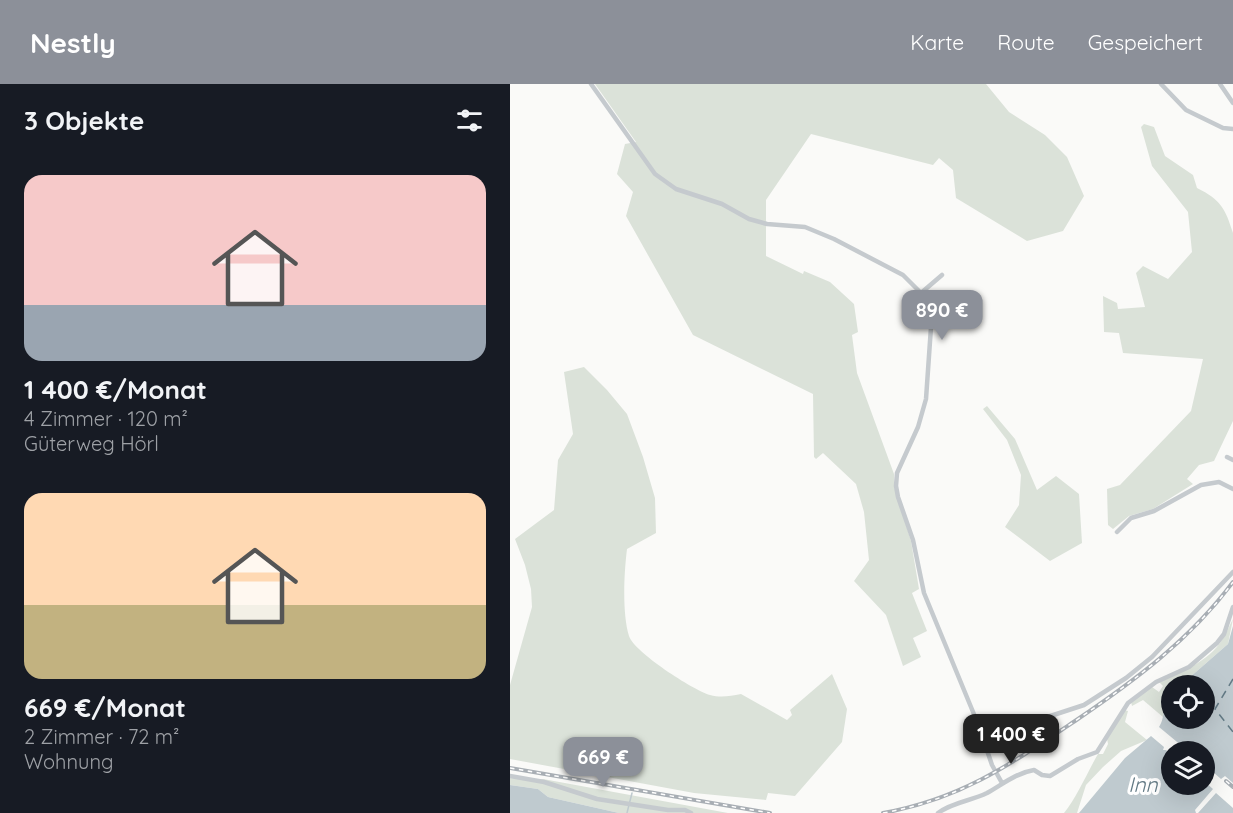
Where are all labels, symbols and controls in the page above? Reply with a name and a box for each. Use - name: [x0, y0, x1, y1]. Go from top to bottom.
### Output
- text: Nestly: [30, 25, 116, 60]
- text: Karte: [910, 29, 964, 55]
- text: Route: [997, 29, 1055, 55]
- text: Gespeichert: [1088, 29, 1203, 55]
- text: 3 Objekte: [24, 104, 144, 137]
- icon: filters: [453, 104, 486, 137]
- icon: home: [201, 214, 309, 322]
- pin: 890 €: [900, 290, 984, 341]
- text: 890 €: [916, 297, 968, 322]
- text: 1 400 €/Monat: [24, 373, 207, 406]
- text: 4 Zimmer · 120 m²: [24, 406, 188, 431]
- text: Güterweg Hörl: [24, 431, 159, 456]
- icon: home: [201, 532, 309, 640]
- map controls: [1161, 675, 1215, 795]
- button: locate: [1161, 675, 1215, 729]
- text: 669 €/Monat: [24, 691, 186, 724]
- pin: 1 400 €: [956, 714, 1066, 765]
- text: 1 400 €: [977, 721, 1045, 746]
- text: 2 Zimmer · 72 m²: [24, 724, 179, 749]
- pin: 669 €: [561, 737, 645, 788]
- button: layers: [1161, 741, 1215, 795]
- text: 669 €: [577, 744, 629, 769]
- text: Wohnung: [24, 749, 113, 774]
- water label: Inn: [1128, 771, 1159, 797]

